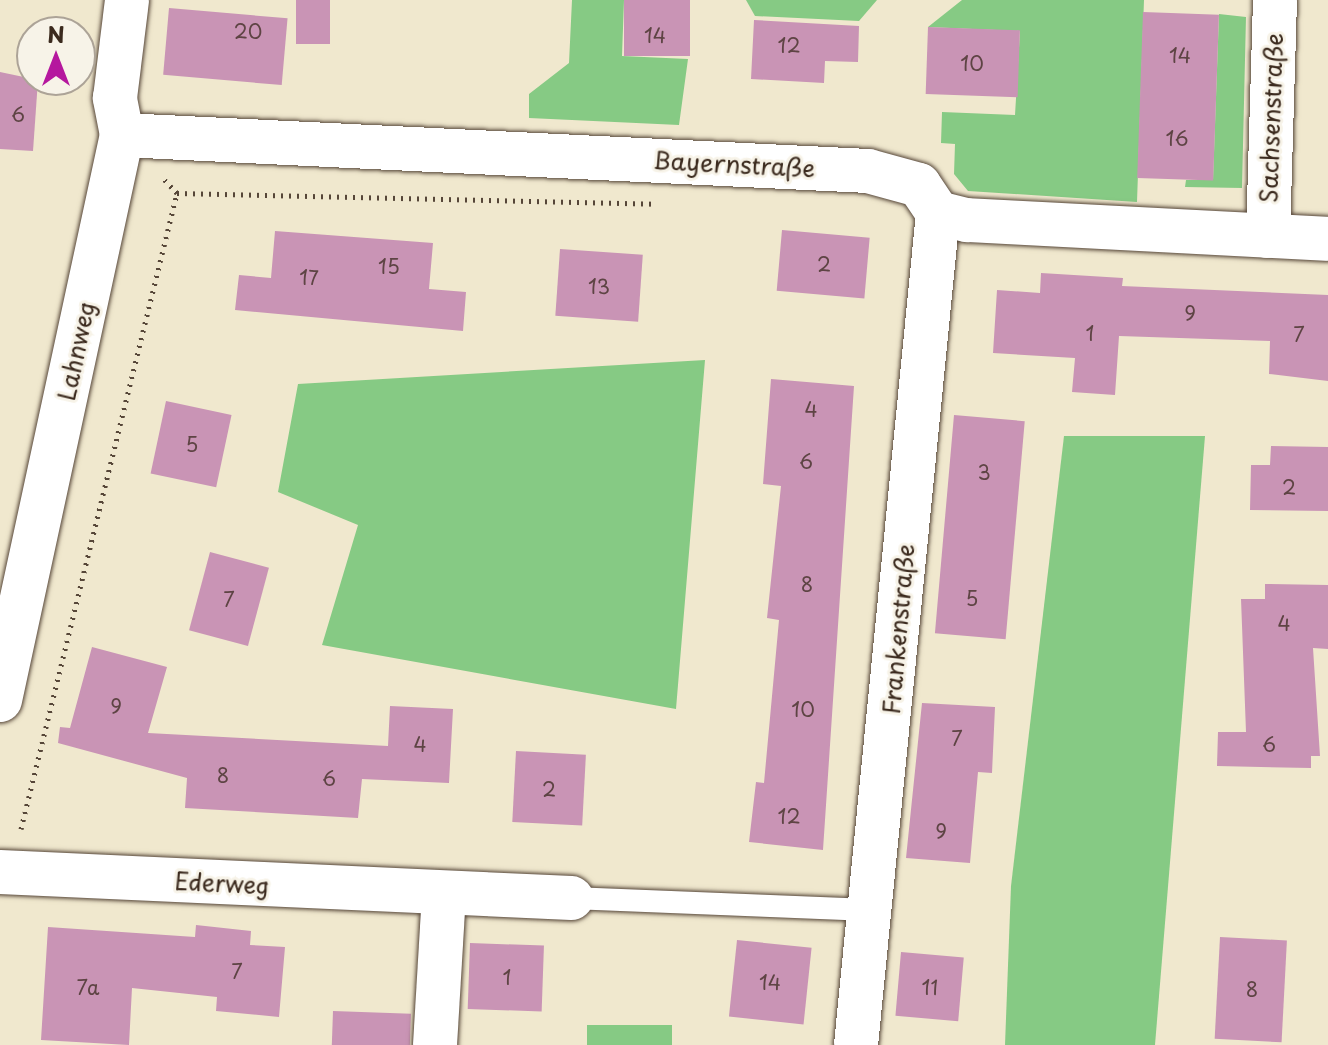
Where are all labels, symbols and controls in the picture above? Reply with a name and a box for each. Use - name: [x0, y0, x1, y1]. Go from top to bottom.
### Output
- north arrow: [16, 16, 96, 96]
- text: N: [47, 17, 65, 50]
- house number: 20: [234, 19, 262, 43]
- house number: 14: [644, 23, 666, 47]
- house number: 12: [777, 33, 801, 57]
- street label: Sachsenstraße: [1254, 33, 1288, 203]
- house number: 14: [1169, 43, 1191, 67]
- house number: 10: [960, 51, 984, 75]
- house number: 6: [11, 102, 25, 126]
- house number: 16: [1166, 126, 1188, 150]
- street label: Bayernstraße: [652, 145, 816, 183]
- house number: 2: [817, 252, 831, 276]
- house number: 15: [378, 254, 400, 278]
- house number: 17: [299, 265, 319, 289]
- house number: 13: [588, 274, 610, 298]
- street label: Lahnweg: [51, 299, 101, 403]
- house number: 9: [1184, 301, 1196, 325]
- house number: 1: [1086, 321, 1094, 345]
- house number: 7: [1293, 322, 1305, 346]
- house number: 4: [804, 397, 818, 421]
- house number: 5: [186, 432, 198, 456]
- house number: 6: [799, 449, 813, 473]
- house number: 3: [977, 460, 991, 484]
- house number: 2: [1282, 475, 1296, 499]
- street label: Frankenstraße: [876, 543, 920, 715]
- house number: 8: [801, 572, 813, 596]
- house number: 5: [966, 586, 978, 610]
- house number: 7: [223, 587, 235, 611]
- house number: 4: [1277, 611, 1291, 635]
- house number: 9: [110, 694, 122, 718]
- house number: 10: [791, 697, 815, 721]
- house number: 7: [951, 726, 963, 750]
- house number: 4: [413, 732, 427, 756]
- house number: 6: [1262, 732, 1276, 756]
- house number: 8: [217, 763, 229, 787]
- house number: 6: [322, 766, 336, 790]
- house number: 2: [542, 777, 556, 801]
- house number: 12: [777, 804, 801, 828]
- house number: 9: [935, 819, 947, 843]
- street label: Ederweg: [174, 866, 270, 900]
- house number: 7: [231, 959, 243, 983]
- house number: 1: [503, 965, 511, 989]
- house number: 14: [759, 970, 781, 994]
- house number: 7a: [77, 975, 99, 999]
- house number: 11: [922, 975, 938, 999]
- house number: 8: [1246, 977, 1258, 1001]

